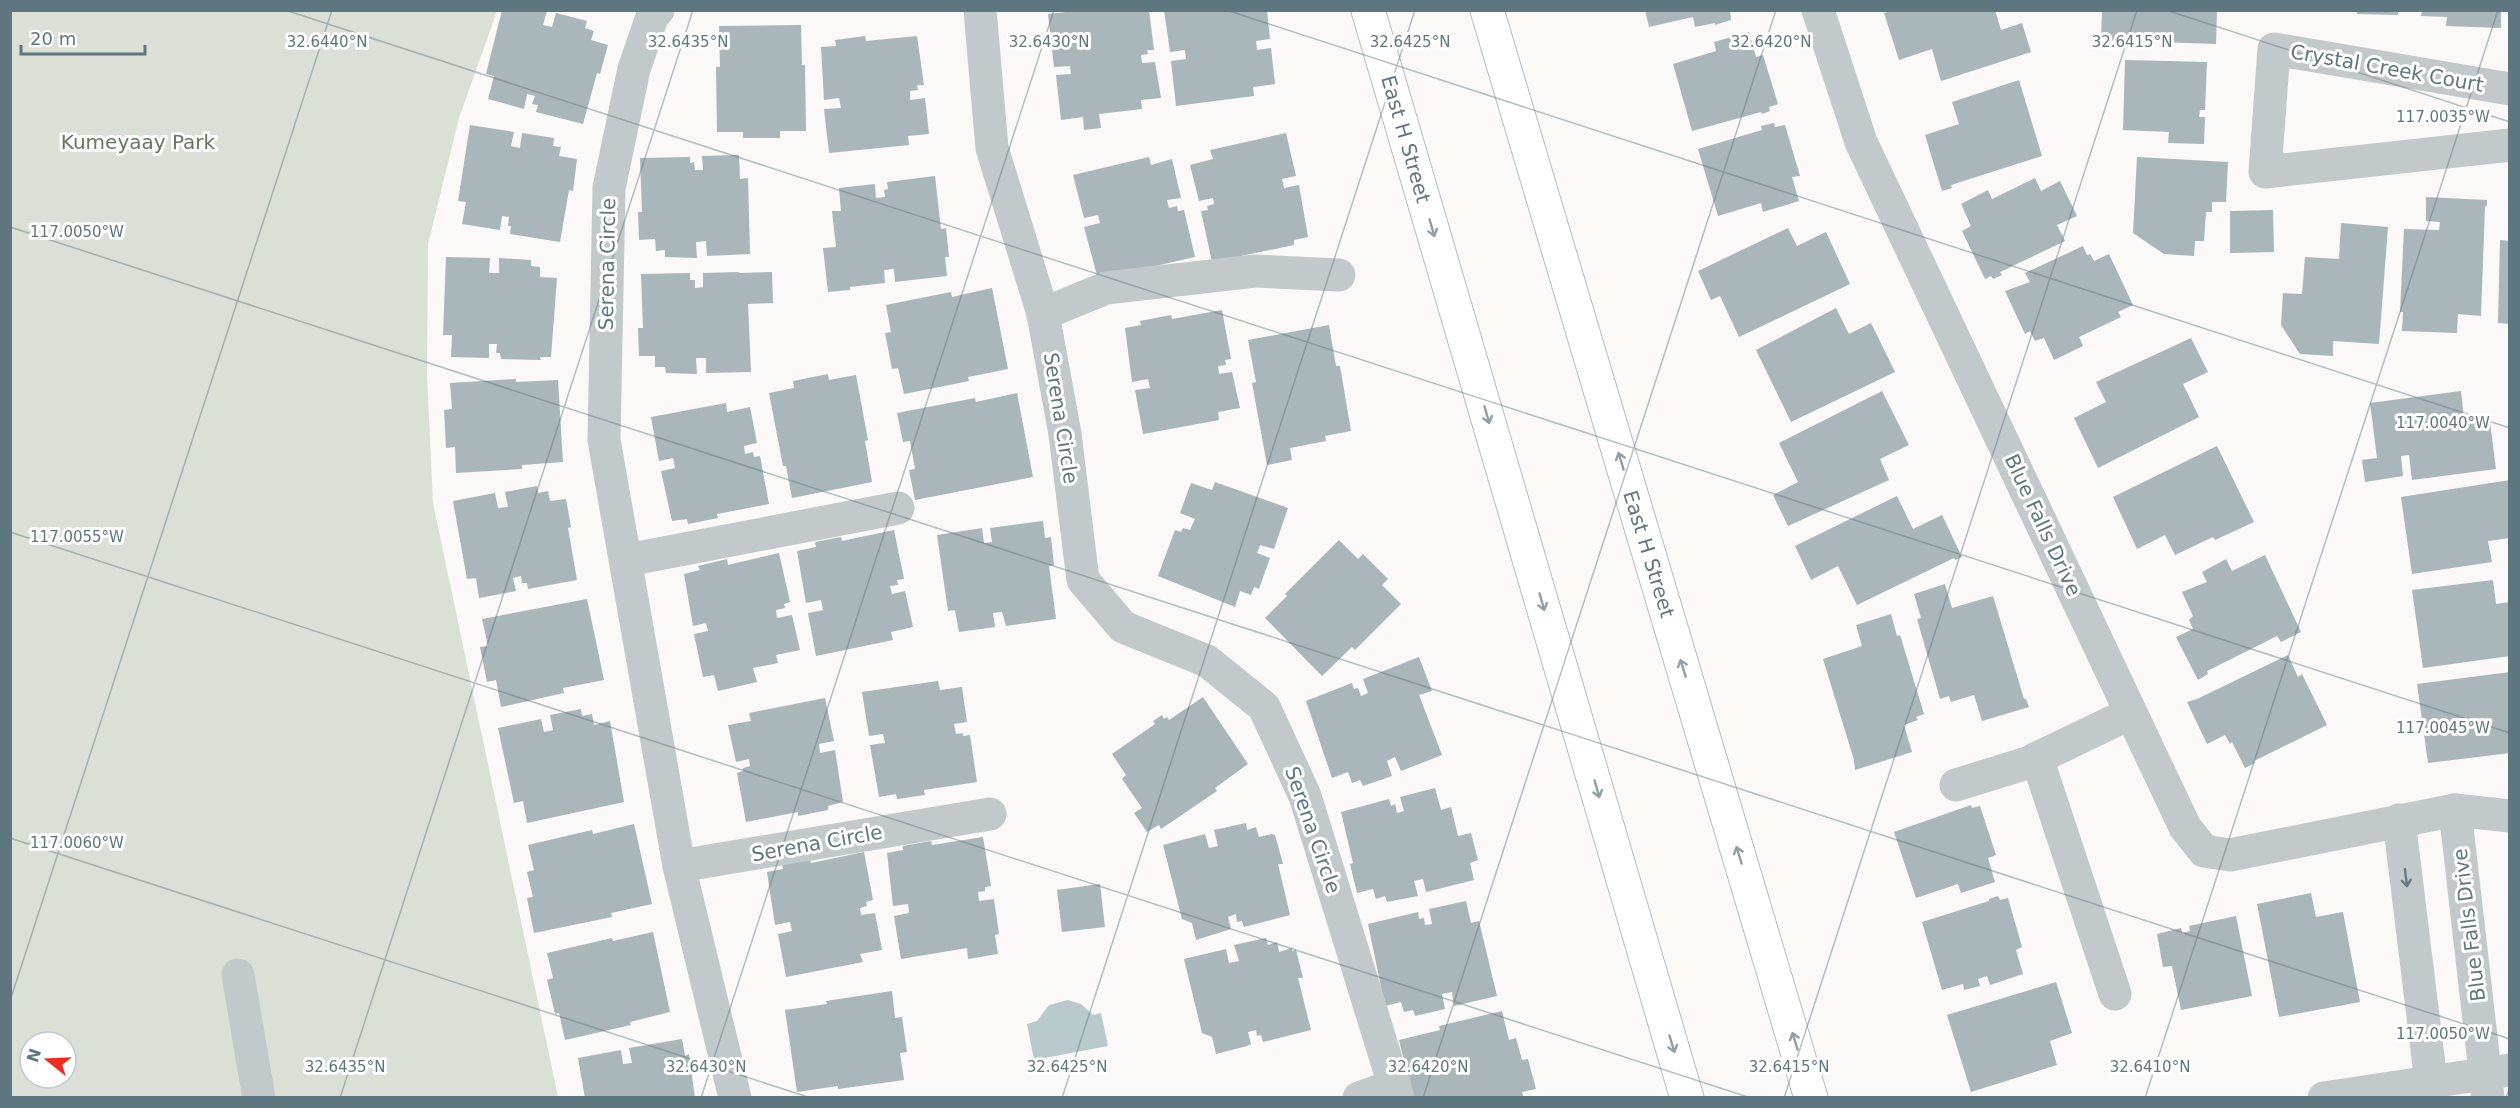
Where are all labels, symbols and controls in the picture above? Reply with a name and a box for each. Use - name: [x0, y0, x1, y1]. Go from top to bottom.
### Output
- scale bar: [21, 18, 146, 56]
- text: 20 m: [30, 28, 76, 49]
- text: 32.6440°N: [287, 33, 367, 51]
- text: 32.6435°N: [648, 33, 728, 51]
- text: 32.6430°N: [1009, 33, 1089, 51]
- text: 32.6425°N: [1370, 33, 1450, 51]
- text: 32.6420°N: [1731, 33, 1811, 51]
- text: 32.6415°N: [2092, 33, 2172, 51]
- street label: Crystal Creek Court: [2289, 39, 2486, 97]
- street label: East H Street: [1376, 72, 1436, 206]
- text: 117.0035°W: [2396, 108, 2490, 126]
- park label: Kumeyaay Park: [61, 130, 216, 154]
- street label: Serena Circle: [594, 198, 620, 330]
- one-way arrow: [1427, 218, 1438, 237]
- text: 117.0050°W: [30, 223, 124, 241]
- street label: Serena Circle: [1039, 351, 1083, 485]
- one-way arrow: [1482, 405, 1493, 424]
- text: 117.0040°W: [2396, 414, 2490, 432]
- street label: Blue Falls Drive: [2000, 450, 2086, 600]
- one-way arrow: [1615, 452, 1626, 471]
- street label: East H Street: [1618, 488, 1680, 621]
- text: 117.0055°W: [30, 528, 124, 546]
- one-way arrow: [1537, 592, 1548, 611]
- one-way arrow: [1677, 659, 1688, 678]
- text: 117.0045°W: [2396, 719, 2490, 737]
- street label: Serena Circle: [1280, 763, 1346, 897]
- one-way arrow: [1592, 779, 1603, 798]
- street label: Serena Circle: [750, 820, 884, 866]
- text: 117.0060°W: [30, 834, 124, 852]
- one-way arrow: [1733, 846, 1744, 865]
- street label: Blue Falls Drive: [2448, 847, 2490, 1003]
- one-way arrow: [2400, 868, 2411, 887]
- text: 117.0050°W: [2396, 1025, 2490, 1043]
- north arrow: [18, 1030, 78, 1090]
- one-way arrow: [1789, 1032, 1800, 1051]
- one-way arrow: [1667, 1034, 1678, 1053]
- text: N: [23, 1046, 45, 1065]
- text: 32.6435°N: [305, 1058, 385, 1076]
- text: 32.6430°N: [666, 1058, 746, 1076]
- text: 32.6425°N: [1027, 1058, 1107, 1076]
- text: 32.6420°N: [1388, 1058, 1468, 1076]
- text: 32.6415°N: [1749, 1058, 1829, 1076]
- text: 32.6410°N: [2110, 1058, 2190, 1076]

